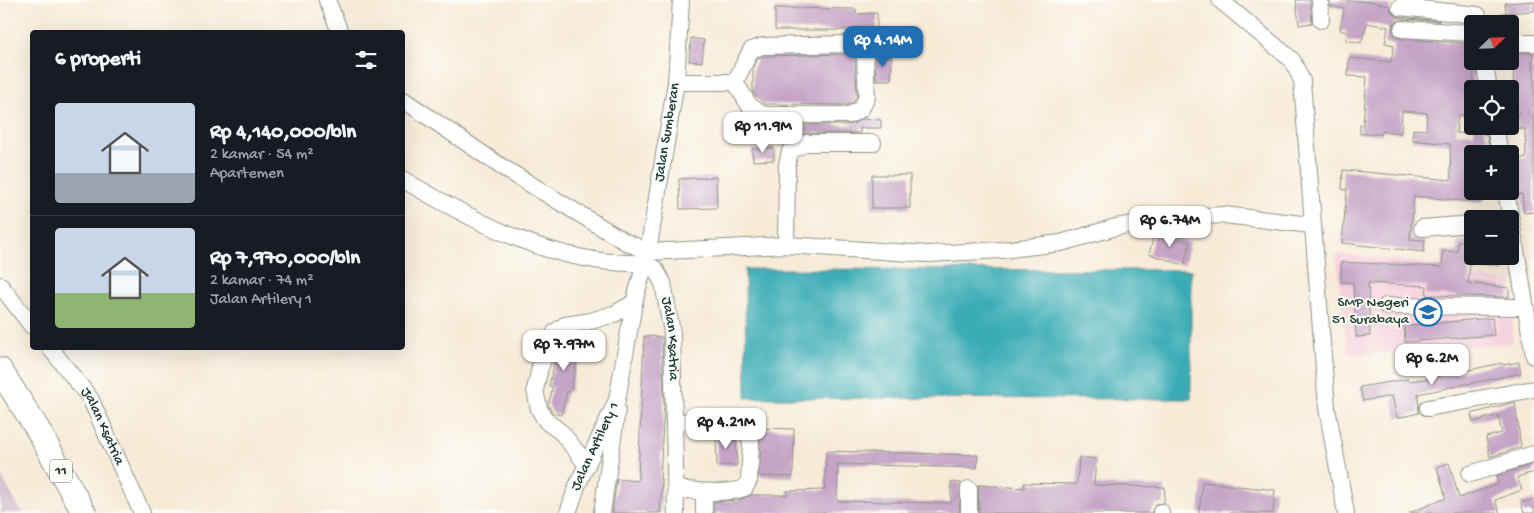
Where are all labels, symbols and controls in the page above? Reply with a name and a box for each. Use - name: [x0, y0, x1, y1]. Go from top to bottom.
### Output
- north arrow: [1464, 15, 1519, 70]
- map controls: [1464, 15, 1519, 265]
- pin: Rp 4.14M: [831, 26, 935, 68]
- text: Rp 4.14M: [854, 32, 912, 51]
- icon: filters: [352, 46, 380, 74]
- text: 6 properti: [55, 48, 141, 73]
- button: locate: [1464, 80, 1519, 135]
- street label: Jalan Sumberan: [651, 82, 685, 183]
- pin: Rp 11.9M: [711, 112, 815, 154]
- text: Rp 11.9M: [734, 118, 792, 137]
- text: Rp 4,140,000/bln: [210, 121, 356, 146]
- icon: home: [95, 123, 155, 183]
- button: +: [1464, 145, 1519, 200]
- text: 2 kamar · 54 m²: [210, 146, 314, 165]
- text: Apartemen: [210, 165, 284, 184]
- pin: Rp 6.74M: [1118, 206, 1222, 248]
- button: −: [1464, 210, 1519, 265]
- text: Rp 6.74M: [1140, 212, 1200, 231]
- text: Rp 7,970,000/bln: [210, 247, 360, 272]
- icon: home: [95, 248, 155, 308]
- text: 2 kamar · 74 m²: [210, 272, 314, 291]
- text: Jalan Artilery 1: [210, 291, 312, 310]
- place label: SMP Negeri 51 Surabaya: [1332, 294, 1410, 329]
- street label: Jalan Ksatria: [657, 296, 682, 381]
- school or university icon: SMP Negeri 51 Surabaya: [1413, 297, 1443, 327]
- pin: Rp 7.97M: [512, 330, 616, 372]
- text: Rp 7.97M: [534, 336, 594, 355]
- pin: Rp 6.2M: [1386, 344, 1478, 386]
- text: Rp 6.2M: [1406, 350, 1458, 369]
- street label: Jalan Ksatria: [76, 384, 128, 469]
- street label: Jalan Artilery 1: [567, 399, 624, 493]
- pin: Rp 4.21M: [674, 408, 778, 450]
- text: Rp 4.21M: [697, 414, 755, 433]
- road number: 11: [50, 460, 72, 482]

